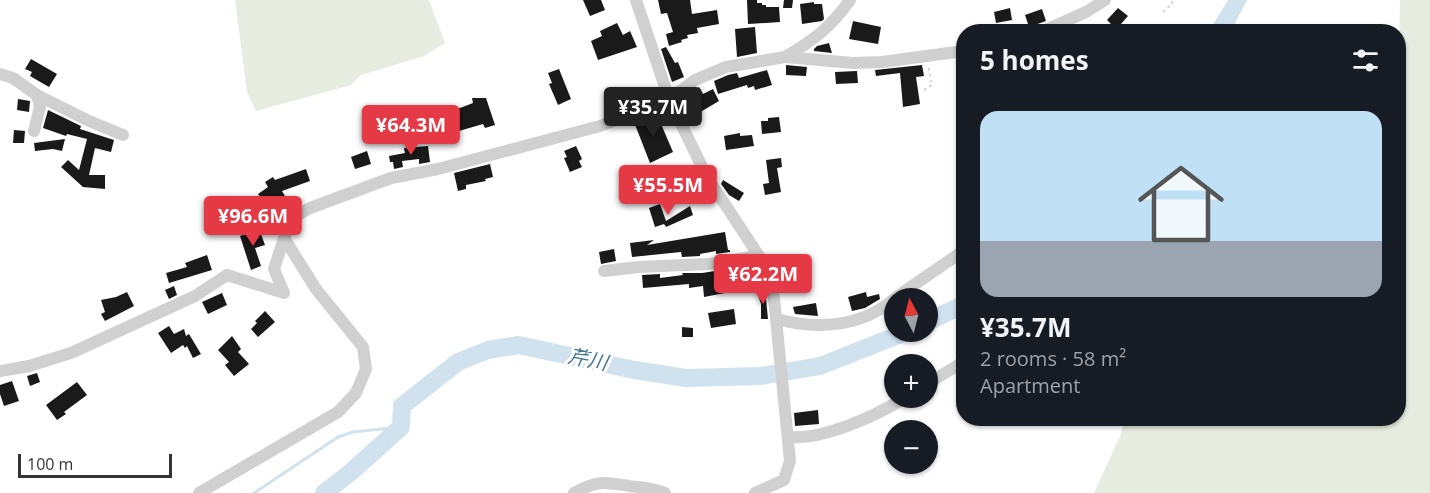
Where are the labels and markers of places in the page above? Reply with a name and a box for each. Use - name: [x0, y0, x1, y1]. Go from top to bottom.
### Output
- pin: ¥35.7M: [604, 87, 702, 138]
- pin: ¥64.3M: [362, 105, 460, 156]
- pin: ¥55.5M: [619, 165, 717, 216]
- pin: ¥96.6M: [204, 196, 302, 247]
- pin: ¥62.2M: [714, 254, 812, 305]

